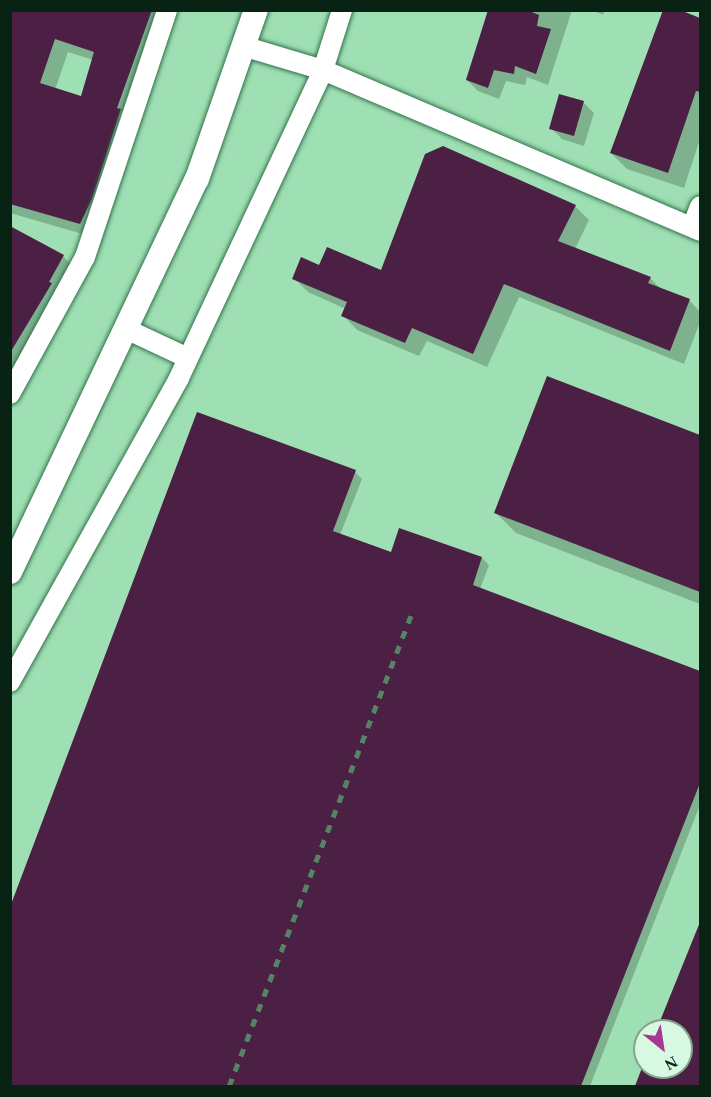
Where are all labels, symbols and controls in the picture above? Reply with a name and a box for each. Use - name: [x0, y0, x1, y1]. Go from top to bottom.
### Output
- north arrow: [633, 1019, 693, 1079]
- text: N: [662, 1053, 681, 1074]

